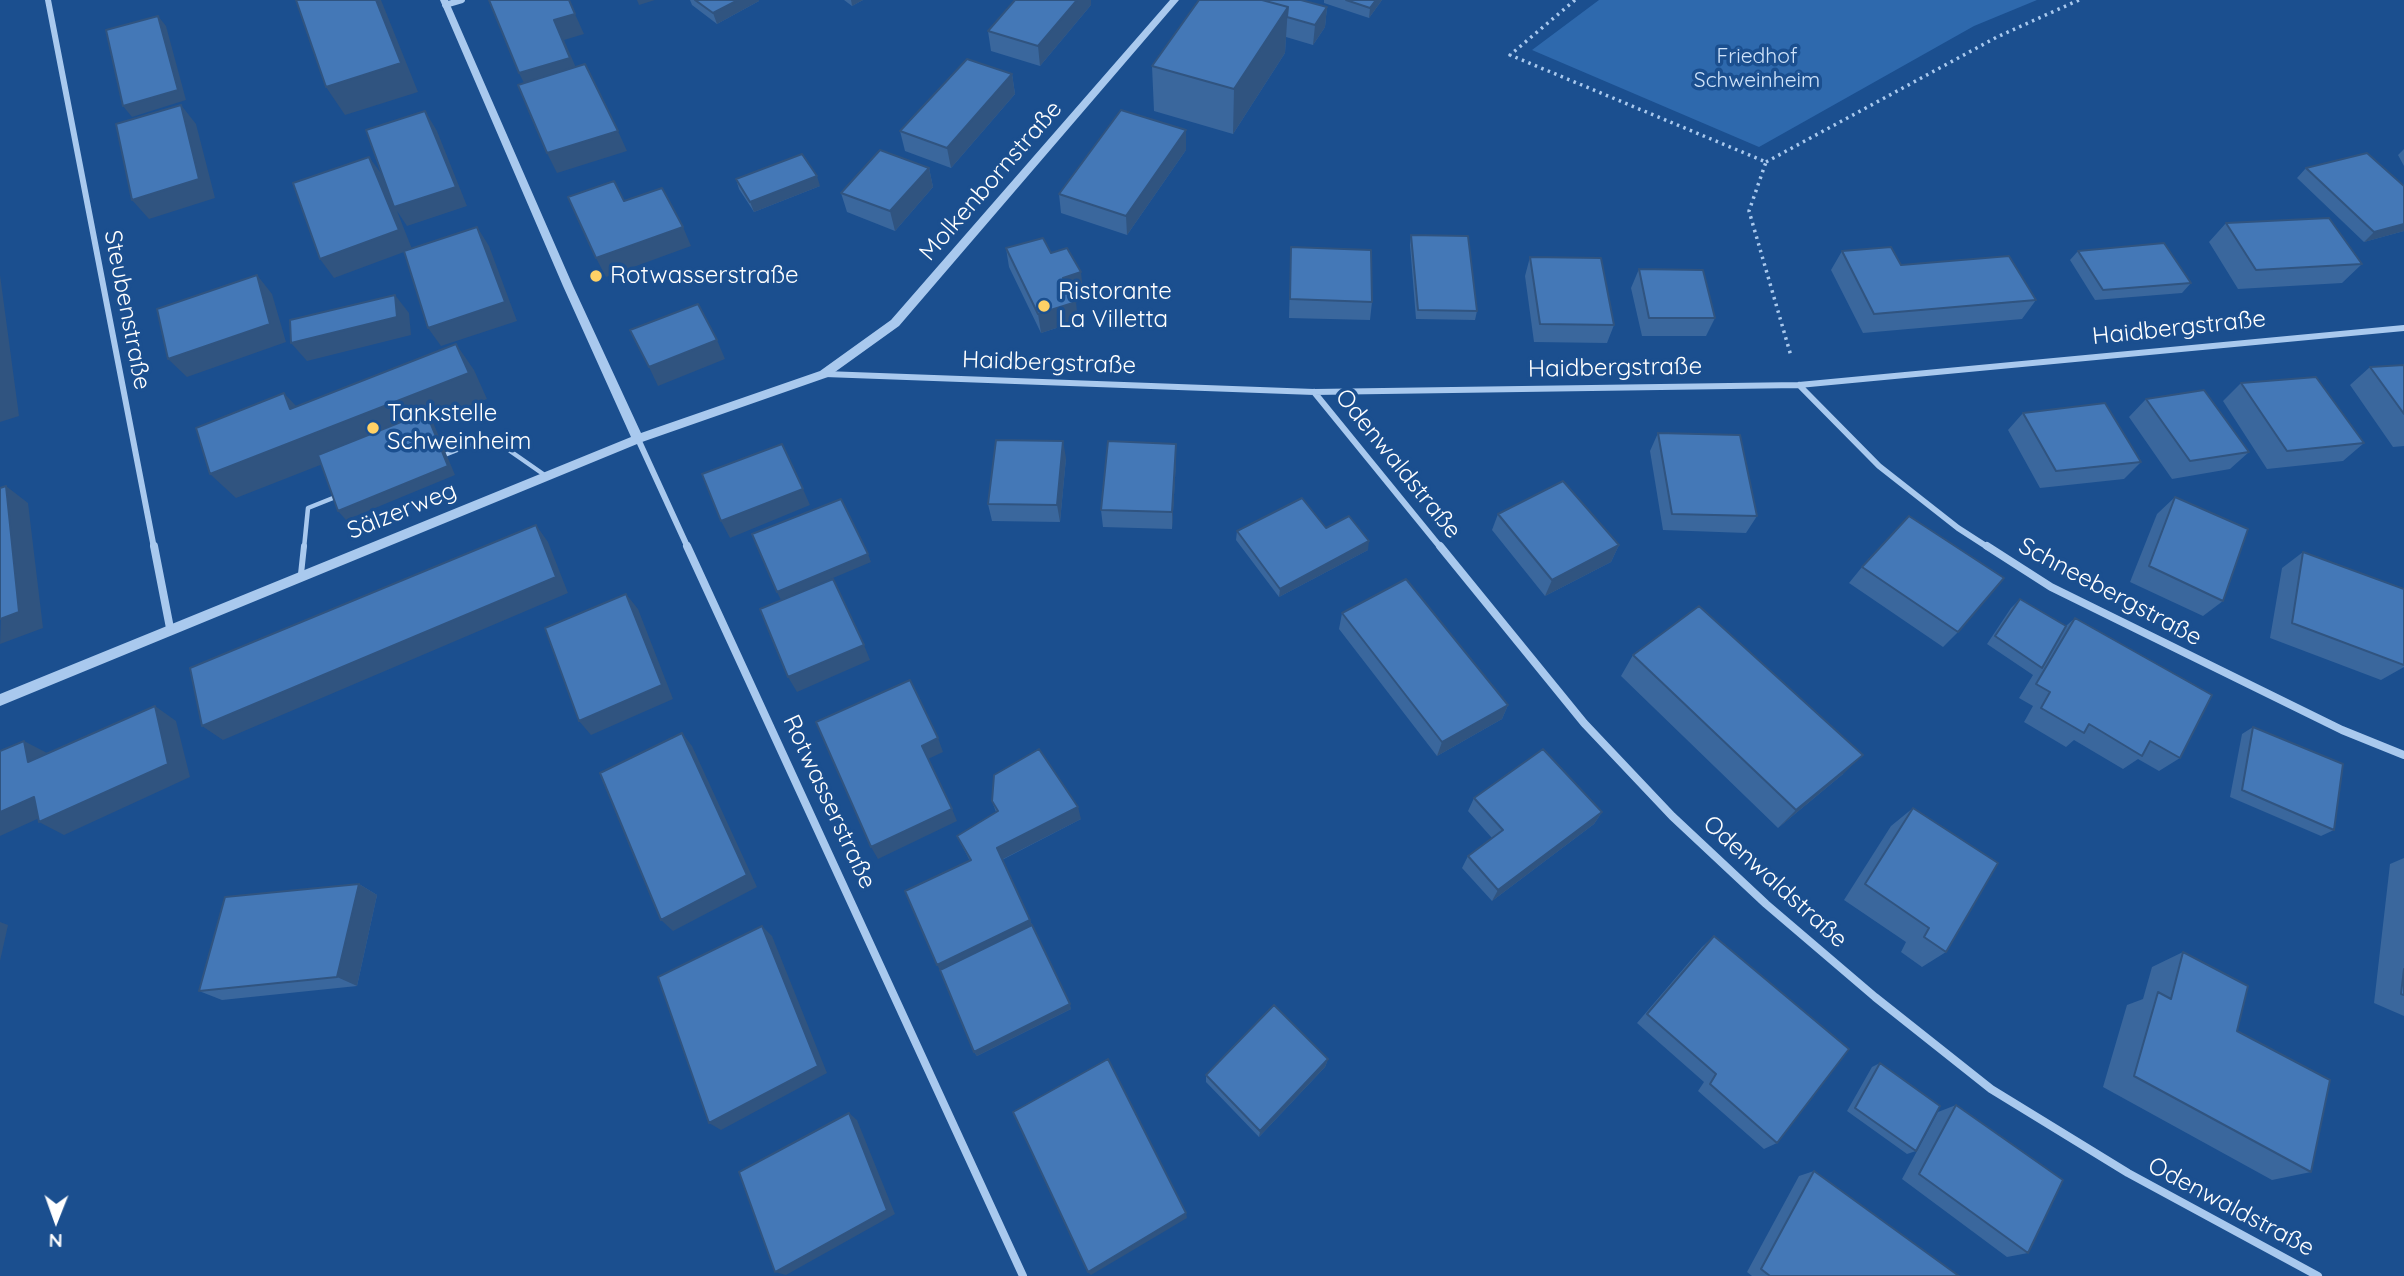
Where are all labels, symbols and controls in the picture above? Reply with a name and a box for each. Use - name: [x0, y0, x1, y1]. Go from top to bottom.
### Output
- park label: Friedhof Schweinheim: [1694, 44, 1820, 94]
- street label: Molkenbornstraße: [914, 95, 1068, 267]
- street label: Steubenstraße: [97, 228, 157, 392]
- place label: Rotwasserstraße: [610, 262, 799, 290]
- marker: Rotwasserstraße: [588, 268, 604, 284]
- place label: Ristorante La Villetta: [1058, 278, 1172, 334]
- marker: Ristorante La Villetta: [1036, 298, 1052, 314]
- street label: Haidbergstraße: [2091, 305, 2267, 351]
- street label: Haidbergstraße: [961, 346, 1137, 380]
- street label: Haidbergstraße: [1528, 352, 1702, 384]
- street label: Odenwaldstraße: [1329, 383, 1467, 545]
- place label: Tankstelle Schweinheim: [387, 400, 531, 456]
- marker: Tankstelle Schweinheim: [365, 420, 381, 436]
- street label: Sälzerweg: [343, 476, 461, 546]
- street label: Schneebergstraße: [2014, 532, 2206, 652]
- street label: Rotwasserstraße: [776, 710, 882, 894]
- street label: Odenwaldstraße: [1697, 810, 1853, 954]
- street label: Odenwaldstraße: [2143, 1151, 2319, 1263]
- north arrow: [21, 1185, 91, 1255]
- text: N: [48, 1229, 63, 1253]

